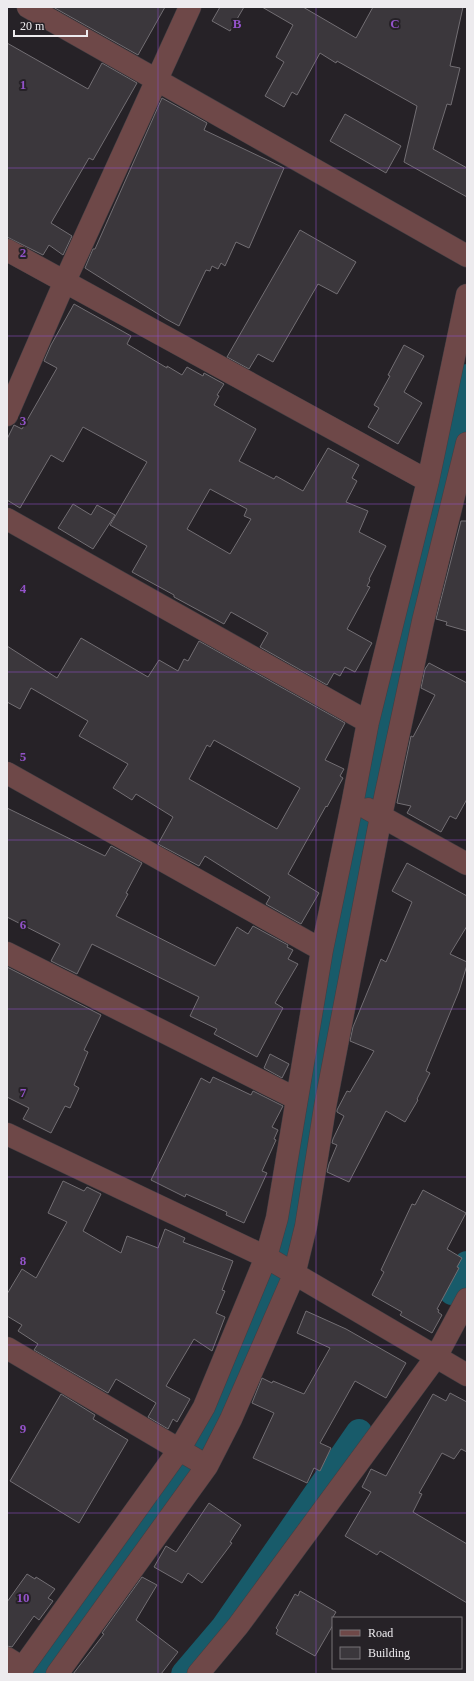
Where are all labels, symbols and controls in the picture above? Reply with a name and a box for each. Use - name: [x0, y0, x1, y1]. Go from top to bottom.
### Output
- scale bar: [14, 12, 87, 38]
- text: B: [233, 16, 242, 31]
- text: C: [390, 16, 400, 31]
- text: 20 m: [20, 19, 45, 33]
- text: 1: [20, 77, 26, 92]
- text: 2: [20, 245, 26, 260]
- text: 3: [20, 413, 27, 428]
- text: 4: [20, 581, 27, 596]
- text: 5: [20, 749, 27, 764]
- text: 6: [20, 917, 27, 932]
- text: 7: [20, 1085, 27, 1100]
- text: 8: [20, 1253, 27, 1268]
- text: 9: [20, 1421, 27, 1436]
- text: 10: [17, 1590, 30, 1605]
- legend: [332, 1617, 462, 1669]
- text: Road: [368, 1626, 393, 1640]
- text: Building: [368, 1646, 410, 1660]

